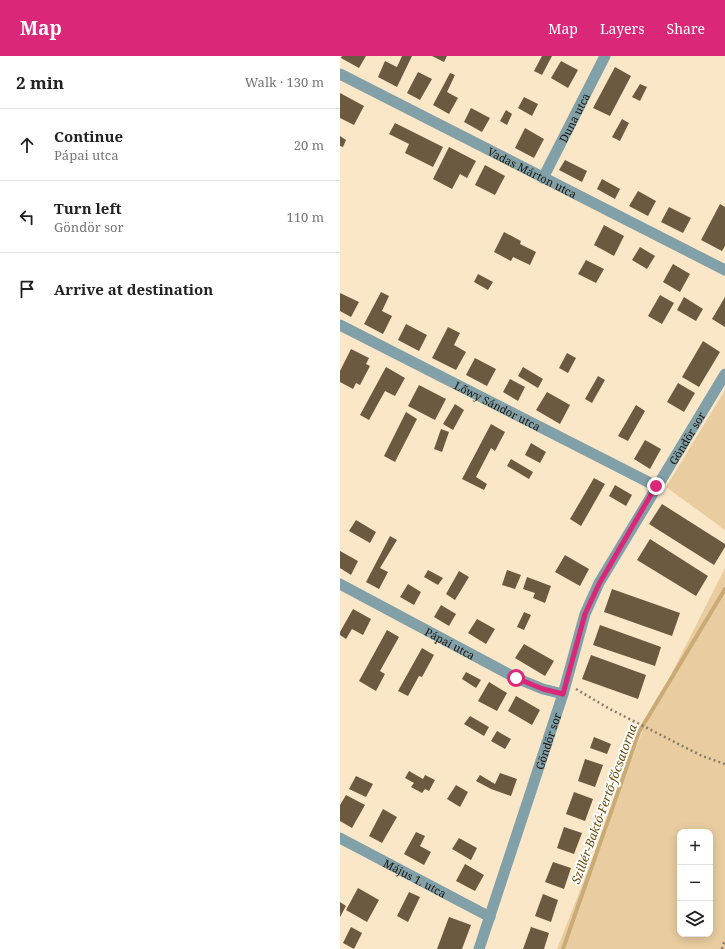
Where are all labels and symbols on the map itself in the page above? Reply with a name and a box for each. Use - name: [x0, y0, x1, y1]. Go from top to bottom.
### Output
- street label: Duna utca: [555, 90, 593, 145]
- street label: Vadas Márton utca: [485, 143, 580, 201]
- street label: Lőwy Sándor utca: [452, 377, 543, 434]
- street label: Göndör sor: [665, 408, 709, 467]
- route end: [647, 477, 665, 495]
- street label: Pápai utca: [423, 623, 478, 662]
- route start: [507, 669, 525, 687]
- street label: Göndör sor: [531, 710, 564, 771]
- water label: Szillér-Baktó-Fertő-főcsatorna: [567, 722, 641, 886]
- street label: Május 1. utca: [381, 855, 449, 900]

